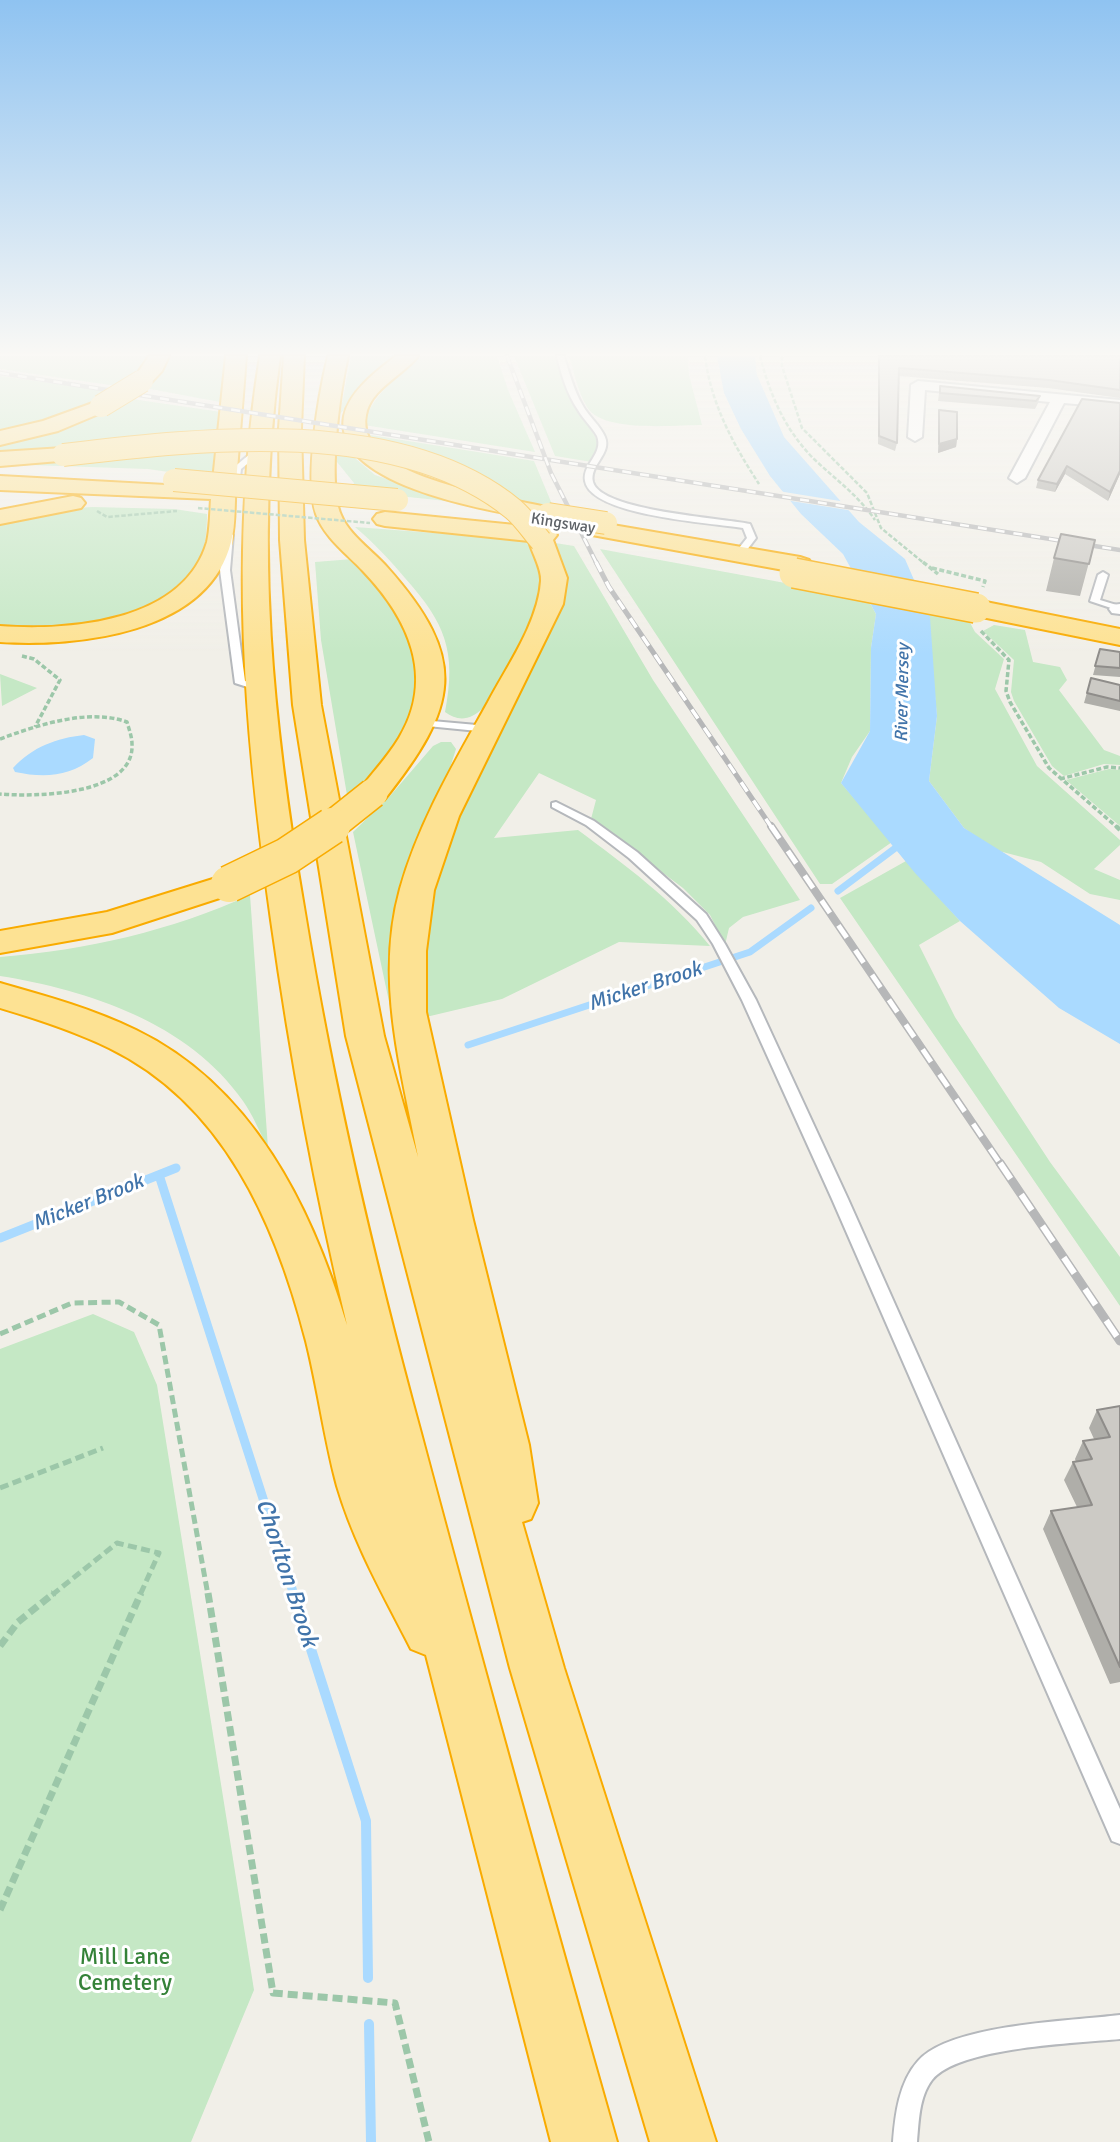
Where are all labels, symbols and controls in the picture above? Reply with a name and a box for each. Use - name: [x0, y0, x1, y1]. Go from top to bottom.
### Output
- street label: Kingsway: [529, 509, 597, 539]
- water label: River Mersey: [891, 644, 915, 742]
- water label: Micker Brook: [585, 957, 705, 1017]
- water label: Micker Brook: [29, 1169, 147, 1237]
- water label: Chorlton Brook: [248, 1495, 324, 1651]
- park label: Mill Lane Cemetery: [78, 1944, 172, 1998]

